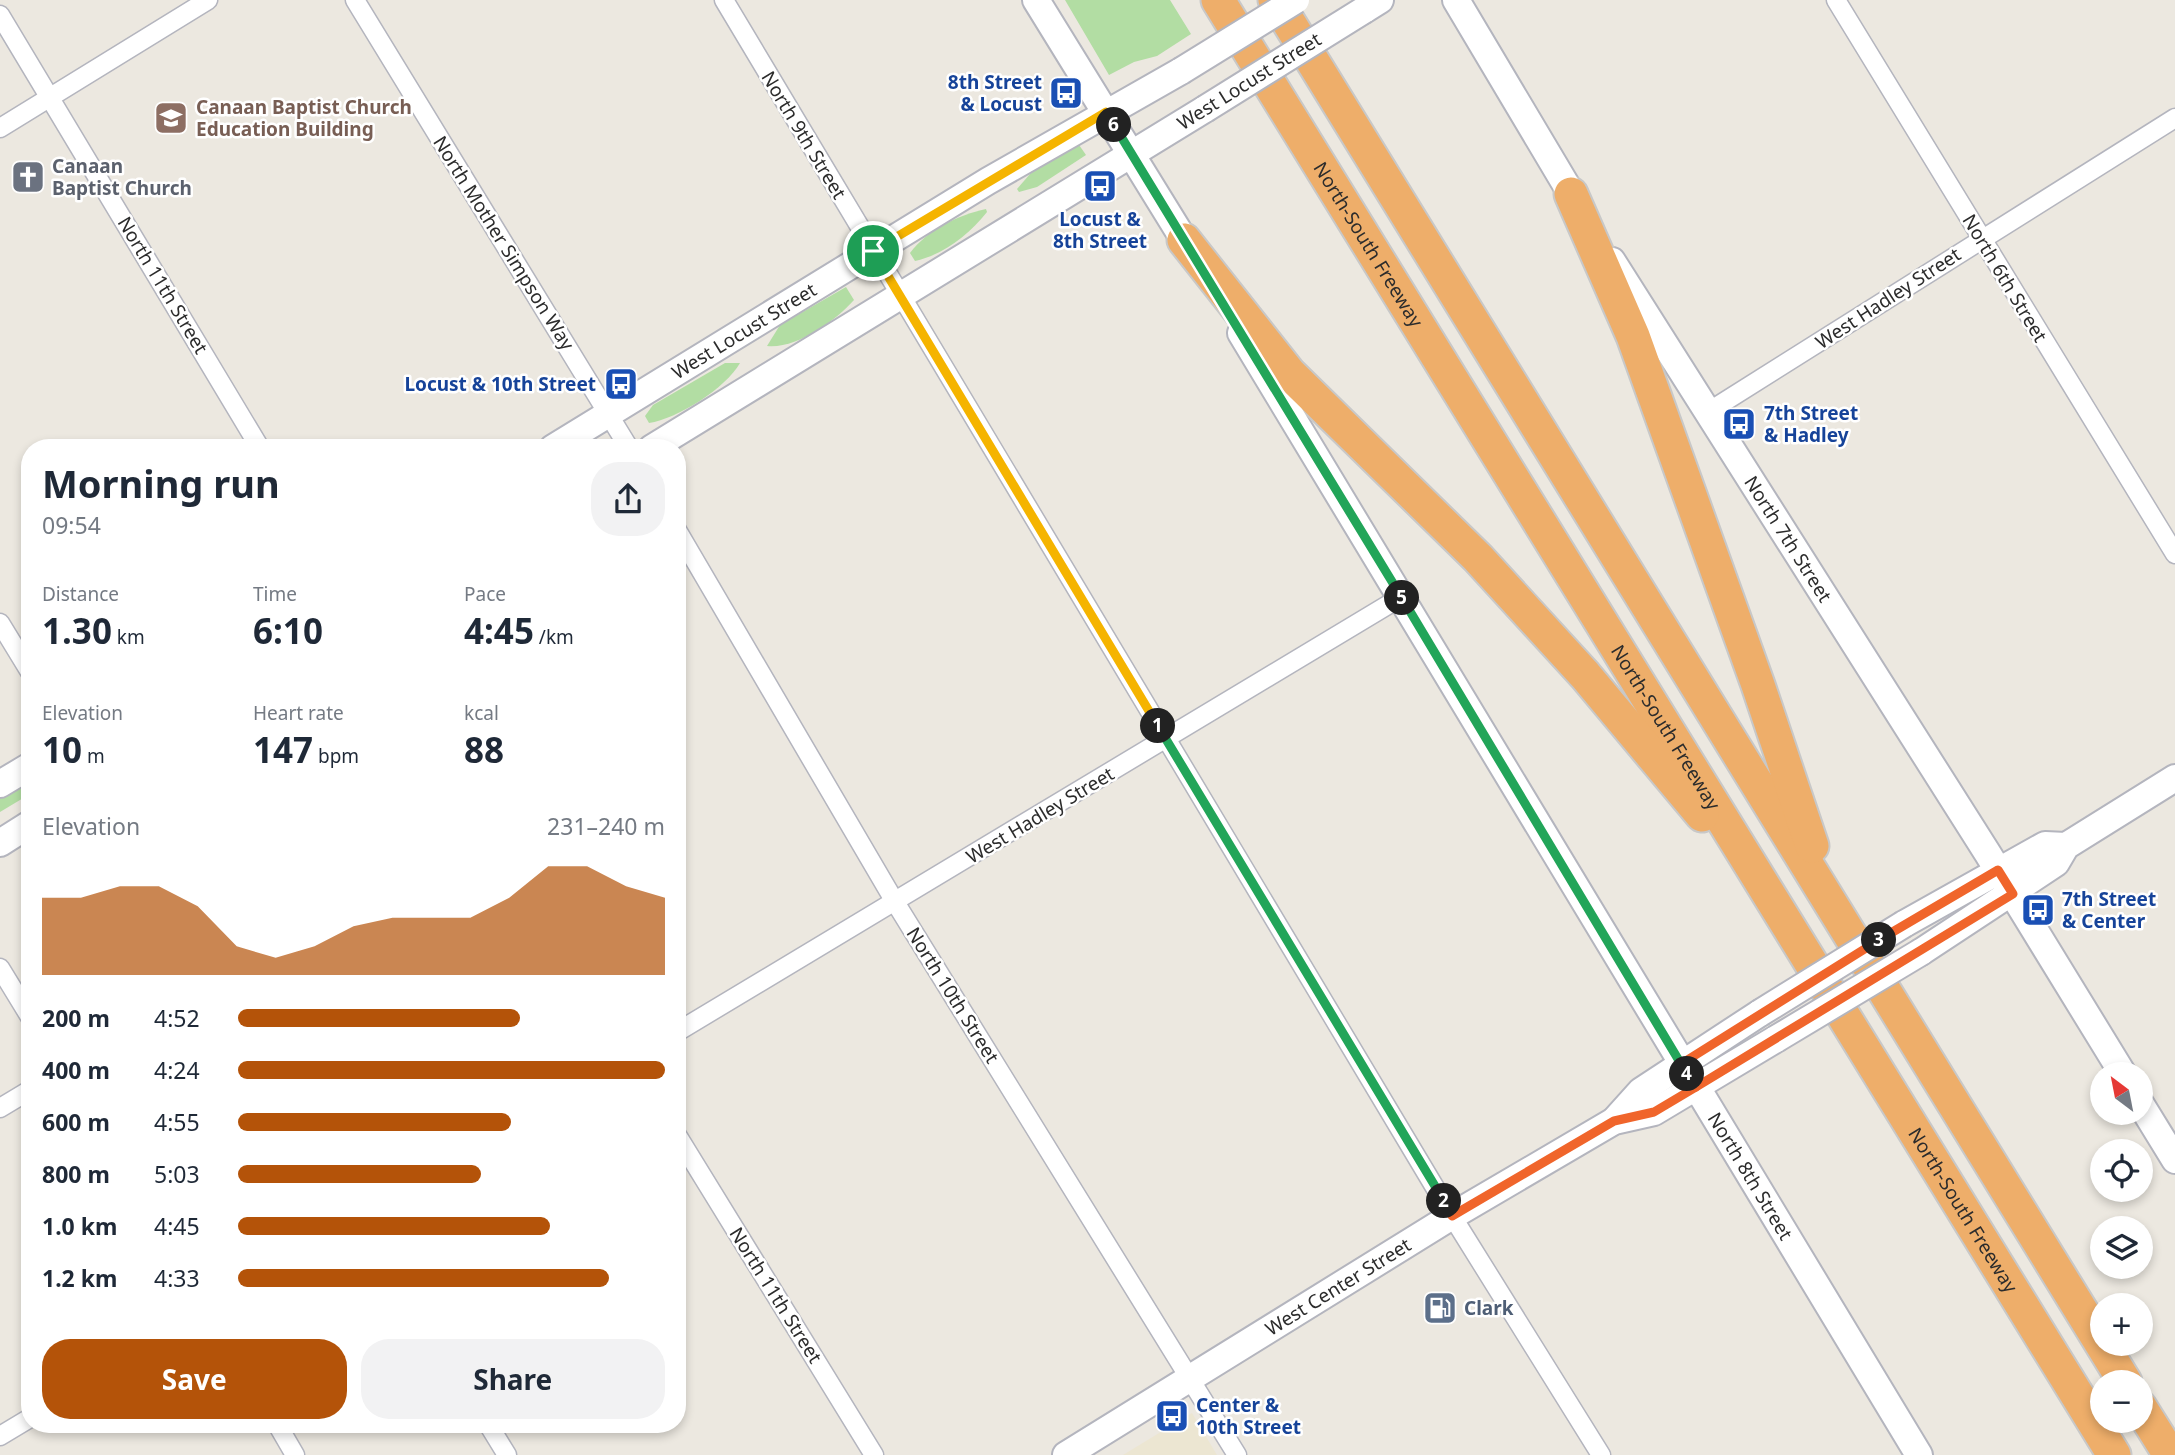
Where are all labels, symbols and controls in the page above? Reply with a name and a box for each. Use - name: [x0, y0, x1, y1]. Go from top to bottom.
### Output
- street label: West Locust Street: [1172, 26, 1326, 136]
- street label: North 9th Street: [756, 66, 852, 204]
- place label: 8th Street & Locust: [948, 69, 1042, 117]
- bus stop icon: 8th Street & Locust: [1047, 74, 1085, 112]
- place label: Canaan Baptist Church Education Building: [196, 94, 412, 142]
- school or university icon: Canaan Baptist Church Education Building: [152, 99, 190, 137]
- pin: 6: [1096, 108, 1132, 142]
- text: 6: [1108, 111, 1119, 137]
- street label: North Mother Simpson Way: [427, 131, 581, 355]
- place label: Canaan Baptist Church: [52, 153, 192, 201]
- street label: North-South Freeway: [1308, 157, 1429, 332]
- church icon: Canaan Baptist Church: [9, 158, 47, 196]
- bus stop icon: Locust & 8th Street: [1081, 167, 1119, 205]
- place label: Locust & 8th Street: [1053, 206, 1147, 254]
- street label: North 6th Street: [1957, 209, 2053, 347]
- street label: North 11th Street: [112, 212, 214, 359]
- pin: [843, 221, 903, 281]
- icon: arrive: [854, 232, 892, 270]
- street label: West Hadley Street: [1810, 241, 1966, 355]
- street label: West Locust Street: [667, 276, 821, 385]
- bus stop icon: Locust & 10th Street: [602, 365, 640, 403]
- place label: Locust & 10th Street: [404, 371, 596, 397]
- place label: 7th Street & Hadley: [1764, 400, 1858, 448]
- bus stop icon: 7th Street & Hadley: [1720, 405, 1758, 443]
- text: Morning run: [42, 457, 280, 509]
- button: share: [591, 462, 665, 536]
- street label: North 7th Street: [1738, 471, 1838, 607]
- text: 09:54: [42, 509, 101, 541]
- pin: 5: [1384, 580, 1420, 616]
- text: Distance: [42, 581, 119, 607]
- text: Time: [253, 581, 297, 607]
- text: Pace: [464, 581, 506, 607]
- text: 5: [1396, 584, 1407, 610]
- text: 1.30: [42, 607, 112, 654]
- text: 6:10: [253, 607, 323, 654]
- text: 4:45: [464, 607, 534, 654]
- text: km: [112, 624, 145, 650]
- text: /km: [534, 624, 574, 650]
- street label: North-South Freeway: [1605, 640, 1727, 815]
- text: Elevation: [42, 700, 123, 726]
- text: Heart rate: [253, 700, 344, 726]
- text: kcal: [464, 700, 499, 726]
- pin: 1: [1140, 708, 1176, 744]
- text: 1: [1152, 712, 1163, 738]
- text: 10: [42, 726, 82, 773]
- text: 147: [253, 726, 313, 773]
- text: 88: [464, 726, 504, 773]
- text: m: [82, 743, 105, 769]
- text: bpm: [313, 743, 359, 769]
- street label: West Hadley Street: [961, 760, 1119, 869]
- text: Elevation: [42, 810, 140, 842]
- text: 231–240 m: [547, 810, 665, 842]
- place label: 7th Street & Center: [2062, 886, 2156, 934]
- bus stop icon: 7th Street & Center: [2019, 891, 2057, 929]
- street label: North 10th Street: [901, 922, 1005, 1068]
- pin: 3: [1862, 922, 1896, 958]
- text: 3: [1873, 926, 1884, 952]
- text: 200 m: [42, 1002, 110, 1034]
- text: 4:52: [154, 1002, 200, 1034]
- text: 400 m: [42, 1054, 110, 1086]
- text: 4:24: [154, 1054, 200, 1086]
- pin: 4: [1670, 1056, 1704, 1092]
- text: 4: [1681, 1060, 1692, 1086]
- north arrow: [2090, 1062, 2152, 1125]
- map controls: [2090, 1062, 2153, 1433]
- text: 600 m: [42, 1106, 110, 1138]
- text: 4:55: [154, 1106, 200, 1138]
- street label: North 8th Street: [1702, 1107, 1799, 1245]
- street label: North-South Freeway: [1902, 1122, 2024, 1298]
- button: locate: [2090, 1139, 2153, 1202]
- text: 800 m: [42, 1158, 110, 1190]
- text: 5:03: [154, 1158, 200, 1190]
- pin: 2: [1426, 1184, 1462, 1218]
- text: 2: [1438, 1187, 1449, 1213]
- text: 1.0 km: [42, 1210, 117, 1242]
- text: 4:45: [154, 1210, 200, 1242]
- button: layers: [2090, 1216, 2153, 1279]
- street label: North 11th Street: [724, 1222, 828, 1368]
- street label: West Center Street: [1260, 1231, 1416, 1342]
- text: 1.2 km: [42, 1262, 117, 1294]
- text: 4:33: [154, 1262, 200, 1294]
- fuel station icon: Clark: [1421, 1289, 1459, 1327]
- button: +: [2090, 1293, 2153, 1356]
- place label: Clark: [1464, 1295, 1514, 1321]
- button: Save: [42, 1339, 347, 1419]
- button: Share: [361, 1339, 665, 1419]
- button: −: [2090, 1370, 2153, 1433]
- place label: Center & 10th Street: [1196, 1392, 1301, 1440]
- bus stop icon: Center & 10th Street: [1153, 1397, 1191, 1435]

